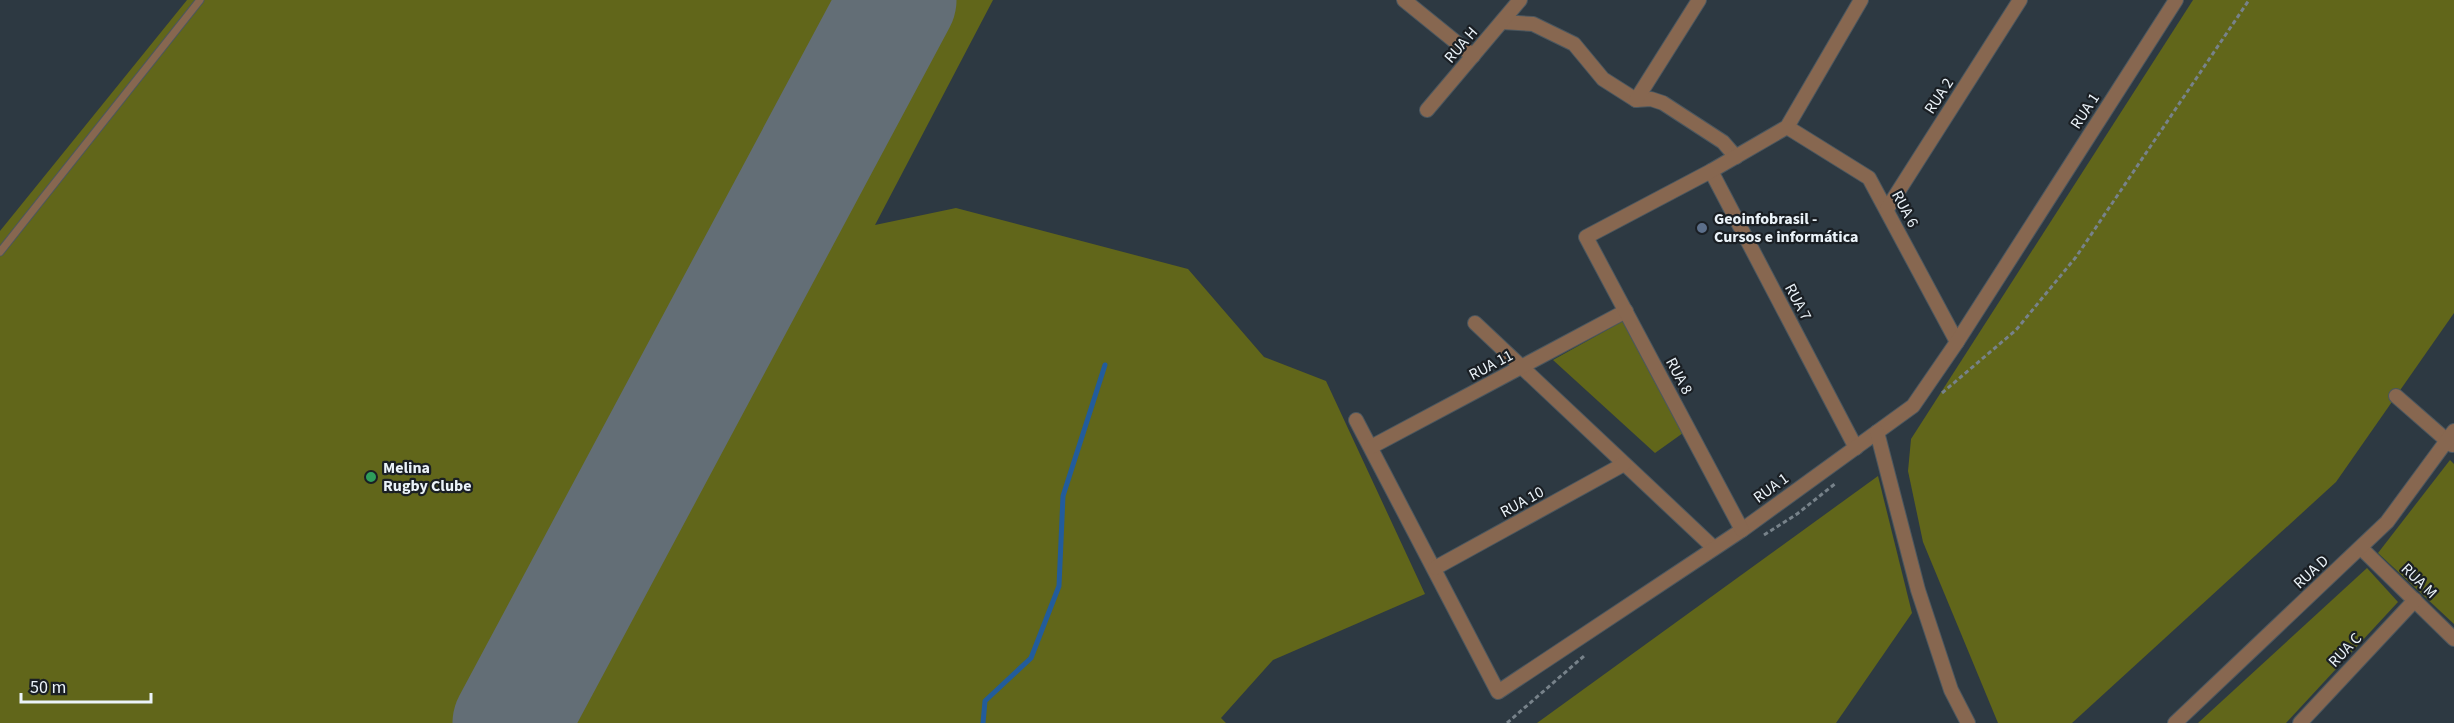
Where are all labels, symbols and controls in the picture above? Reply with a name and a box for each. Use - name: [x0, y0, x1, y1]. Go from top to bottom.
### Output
- street label: RUA H: [1439, 22, 1483, 68]
- street label: RUA 2: [1919, 74, 1959, 118]
- street label: RUA 1: [2065, 89, 2105, 133]
- street label: RUA 6: [1886, 187, 1924, 231]
- place label: Geoinfobrasil - Cursos e informática: [1714, 208, 1858, 248]
- marker: Geoinfobrasil - Cursos e informática: [1695, 221, 1709, 235]
- street label: RUA 7: [1779, 280, 1817, 324]
- street label: RUA 11: [1465, 344, 1517, 386]
- street label: RUA 8: [1660, 354, 1698, 398]
- place label: Melina Rugby Clube: [383, 457, 471, 497]
- street label: RUA 1: [1749, 468, 1793, 508]
- marker: Melina Rugby Clube: [364, 470, 378, 484]
- street label: RUA 10: [1496, 481, 1548, 523]
- street label: RUA D: [2289, 550, 2334, 594]
- street label: RUA M: [2396, 558, 2442, 604]
- street label: RUA C: [2323, 628, 2367, 672]
- scale bar: [21, 666, 152, 704]
- text: 50 m: [30, 675, 66, 700]

